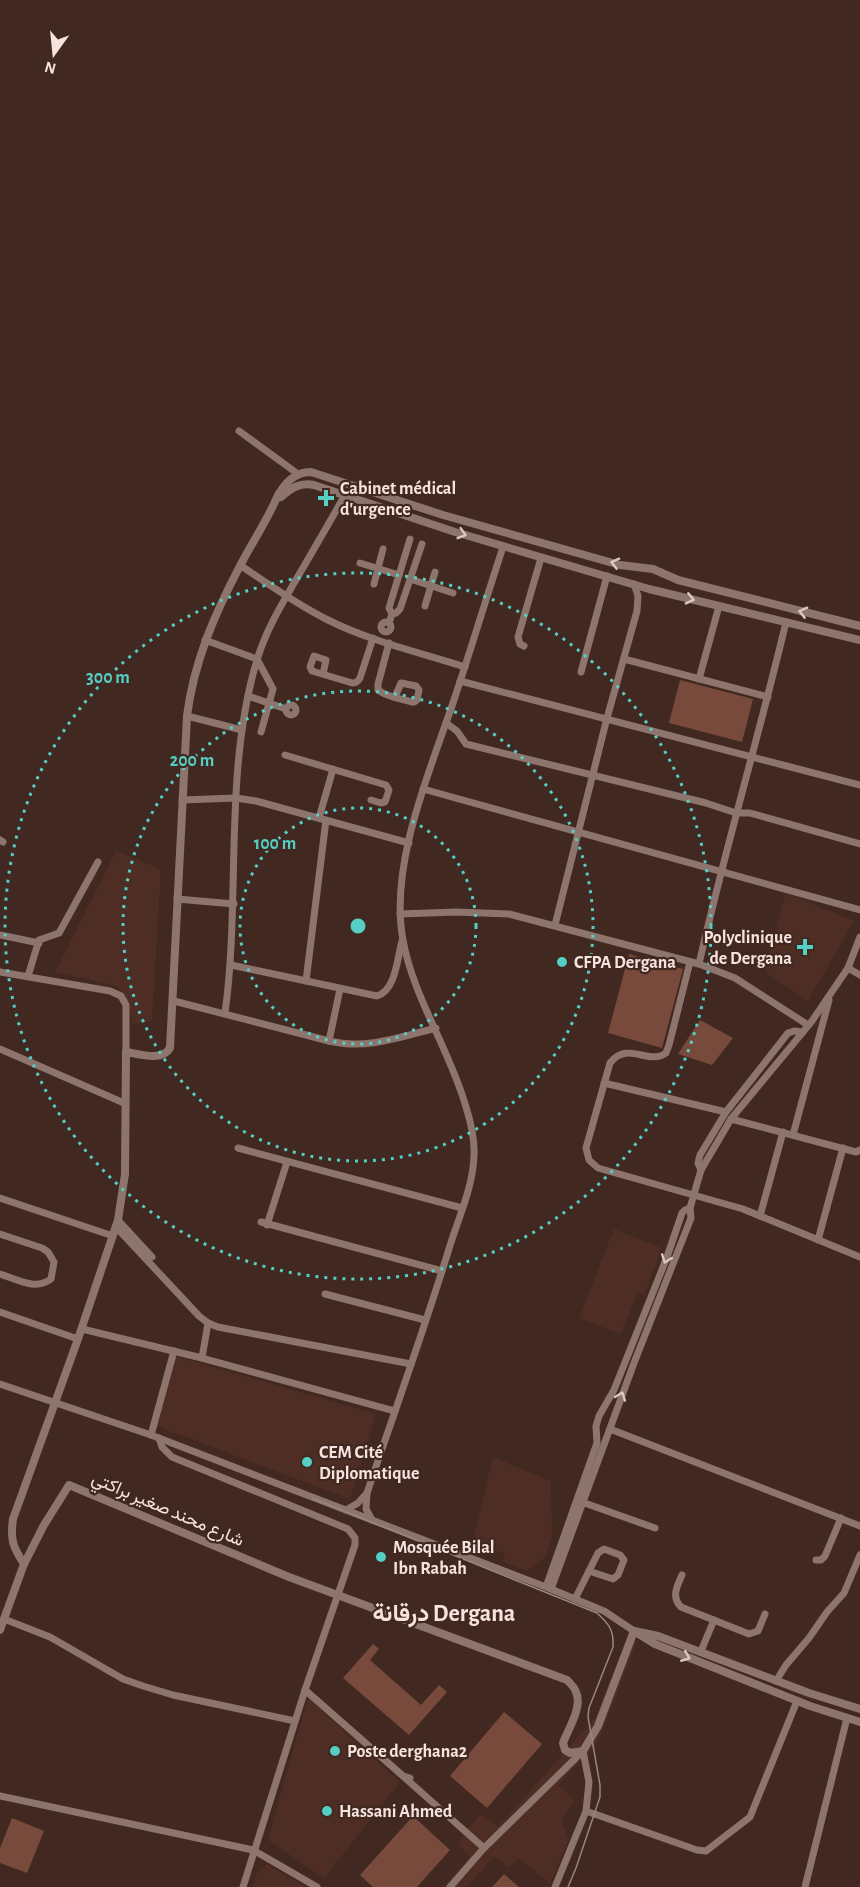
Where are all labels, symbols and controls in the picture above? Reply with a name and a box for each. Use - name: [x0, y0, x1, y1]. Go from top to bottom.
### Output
- north arrow: [24, 24, 84, 84]
- text: N: [43, 58, 58, 77]
- place label: Cabinet médical d'urgence: [340, 480, 456, 519]
- marker: Cabinet médical d'urgence: [317, 489, 335, 507]
- one-way arrow: [456, 527, 467, 539]
- one-way arrow: [610, 558, 620, 571]
- one-way arrow: [684, 591, 694, 604]
- one-way arrow: [798, 607, 808, 620]
- text: 300 m: [86, 669, 130, 687]
- text: 200 m: [170, 752, 214, 770]
- text: 100 m: [254, 835, 296, 853]
- centre of rings: [348, 916, 368, 936]
- place label: Polyclinique de Dergana: [703, 929, 792, 968]
- marker: Polyclinique de Dergana: [796, 938, 814, 956]
- place label: CFPA Dergana: [574, 954, 676, 972]
- marker: CFPA Dergana: [555, 955, 569, 969]
- one-way arrow: [661, 1253, 673, 1264]
- one-way arrow: [614, 1391, 627, 1402]
- place label: CEM Cité Diplomatique: [319, 1444, 419, 1483]
- marker: CEM Cité Diplomatique: [300, 1455, 314, 1469]
- street label: شارع محند صغير براكتي: [87, 1470, 246, 1555]
- place label: Mosquée Bilal Ibn Rabah: [393, 1539, 495, 1578]
- marker: Mosquée Bilal Ibn Rabah: [374, 1550, 388, 1564]
- district label: درقانة Dergana: [373, 1602, 515, 1628]
- one-way arrow: [681, 1649, 691, 1662]
- place label: Poste derghana2: [347, 1743, 468, 1761]
- marker: Poste derghana2: [328, 1744, 342, 1758]
- place label: Hassani Ahmed: [339, 1803, 453, 1821]
- marker: Hassani Ahmed: [320, 1804, 334, 1818]

